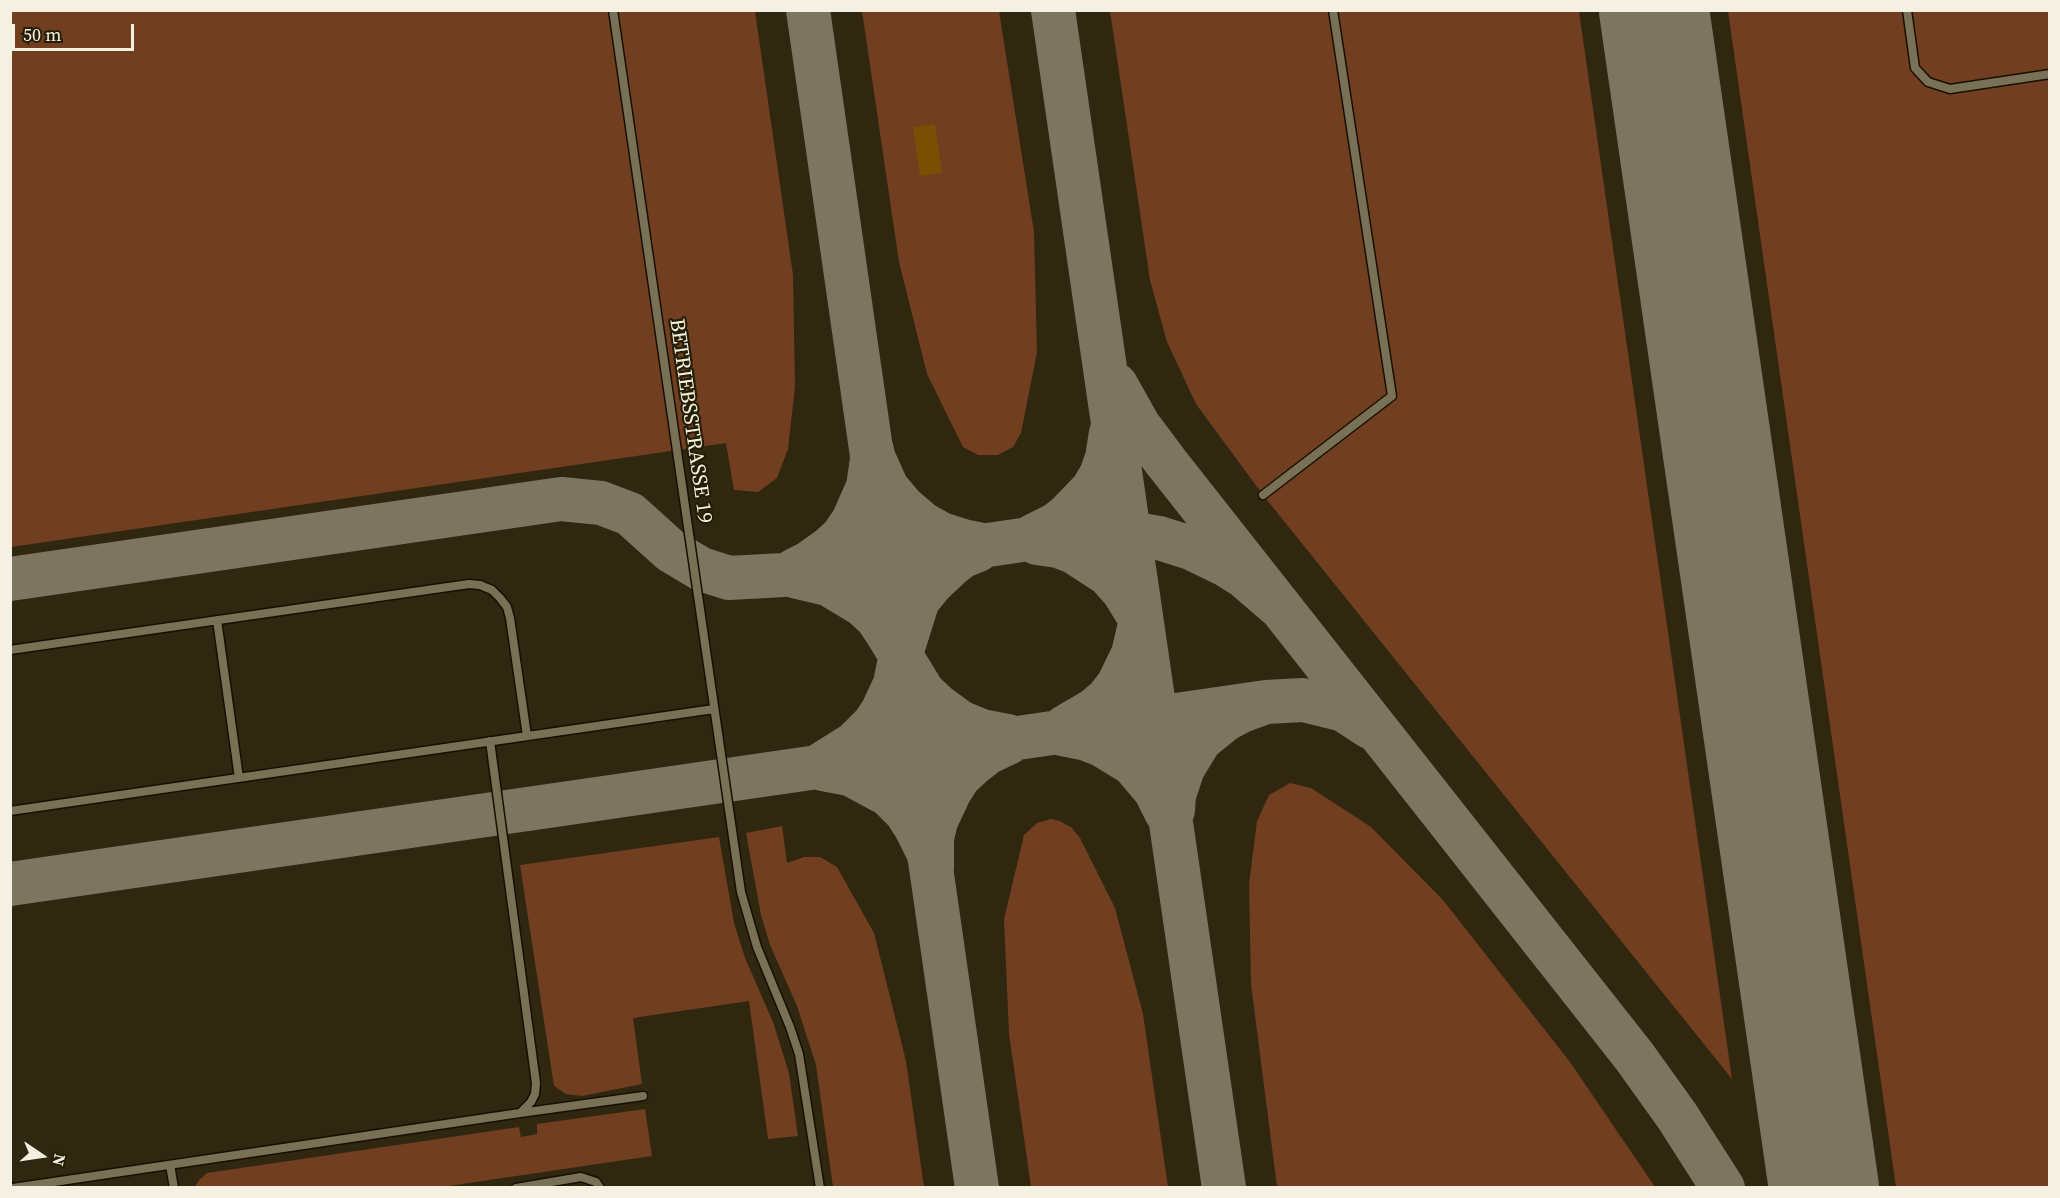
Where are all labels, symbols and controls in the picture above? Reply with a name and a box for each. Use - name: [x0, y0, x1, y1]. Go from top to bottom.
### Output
- scale bar: [15, 12, 136, 50]
- text: 50 m: [23, 22, 61, 47]
- street label: BETRIEBSSTRASSE 19: [663, 317, 717, 525]
- north arrow: [12, 1126, 72, 1186]
- text: N: [48, 1152, 72, 1168]

